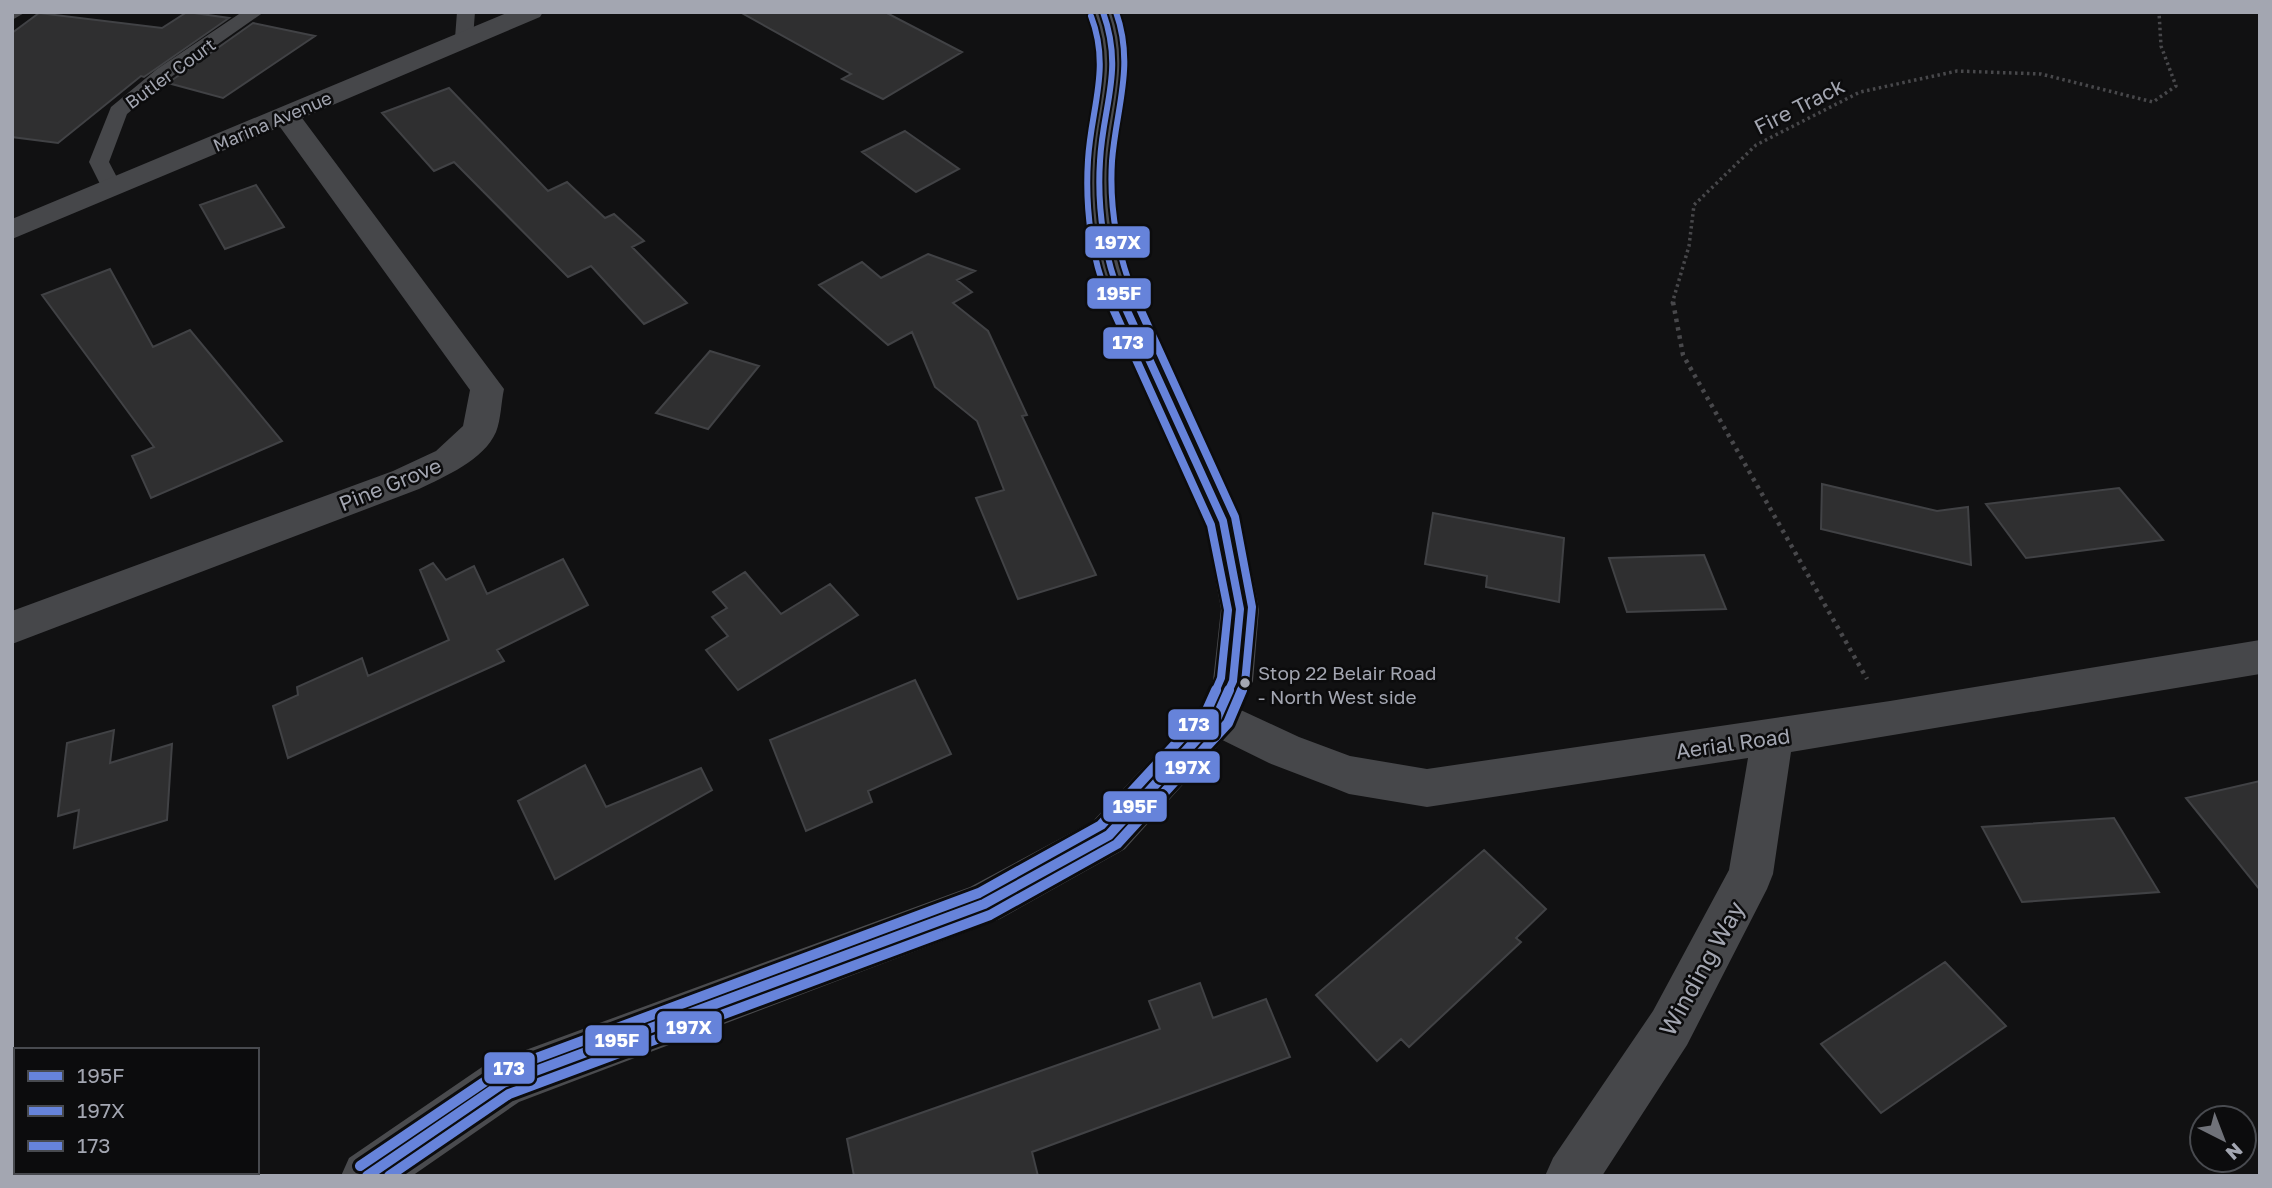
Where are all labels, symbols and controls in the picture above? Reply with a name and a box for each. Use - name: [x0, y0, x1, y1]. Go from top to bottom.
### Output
- street label: Butler Court: [121, 33, 219, 113]
- street label: Fire Track: [1750, 72, 1849, 140]
- street label: Marina Avenue: [209, 86, 335, 156]
- line badge: 197X: [1084, 225, 1151, 259]
- text: 197X: [1095, 230, 1141, 253]
- line badge: 195F: [1086, 277, 1152, 310]
- text: 195F: [1097, 281, 1141, 304]
- line badge: 173: [1102, 326, 1155, 360]
- text: 173: [1112, 330, 1144, 353]
- street label: Pine Grove: [335, 452, 445, 516]
- place label: Stop 22 Belair Road - North West side: [1258, 661, 1436, 708]
- marker: Stop 22 Belair Road - North West side: [1238, 676, 1252, 690]
- line badge: 173: [1167, 708, 1220, 741]
- text: 173: [1178, 712, 1210, 735]
- street label: Aerial Road: [1674, 722, 1792, 764]
- line badge: 197X: [1154, 750, 1221, 784]
- text: 197X: [1165, 755, 1211, 778]
- line badge: 195F: [1102, 790, 1168, 823]
- text: 195F: [1113, 794, 1157, 817]
- street label: Winding Way: [1652, 896, 1750, 1040]
- line badge: 197X: [656, 1010, 723, 1044]
- text: 197X: [666, 1015, 712, 1038]
- line badge: 195F: [584, 1024, 650, 1057]
- text: 195F: [595, 1028, 639, 1051]
- legend: [14, 1048, 259, 1174]
- line badge: 173: [483, 1051, 536, 1085]
- text: 173: [493, 1056, 525, 1079]
- text: 195F: [77, 1062, 125, 1088]
- text: 197X: [77, 1097, 125, 1123]
- north arrow: [2188, 1104, 2258, 1174]
- text: 173: [77, 1132, 111, 1158]
- text: N: [2222, 1139, 2248, 1165]

